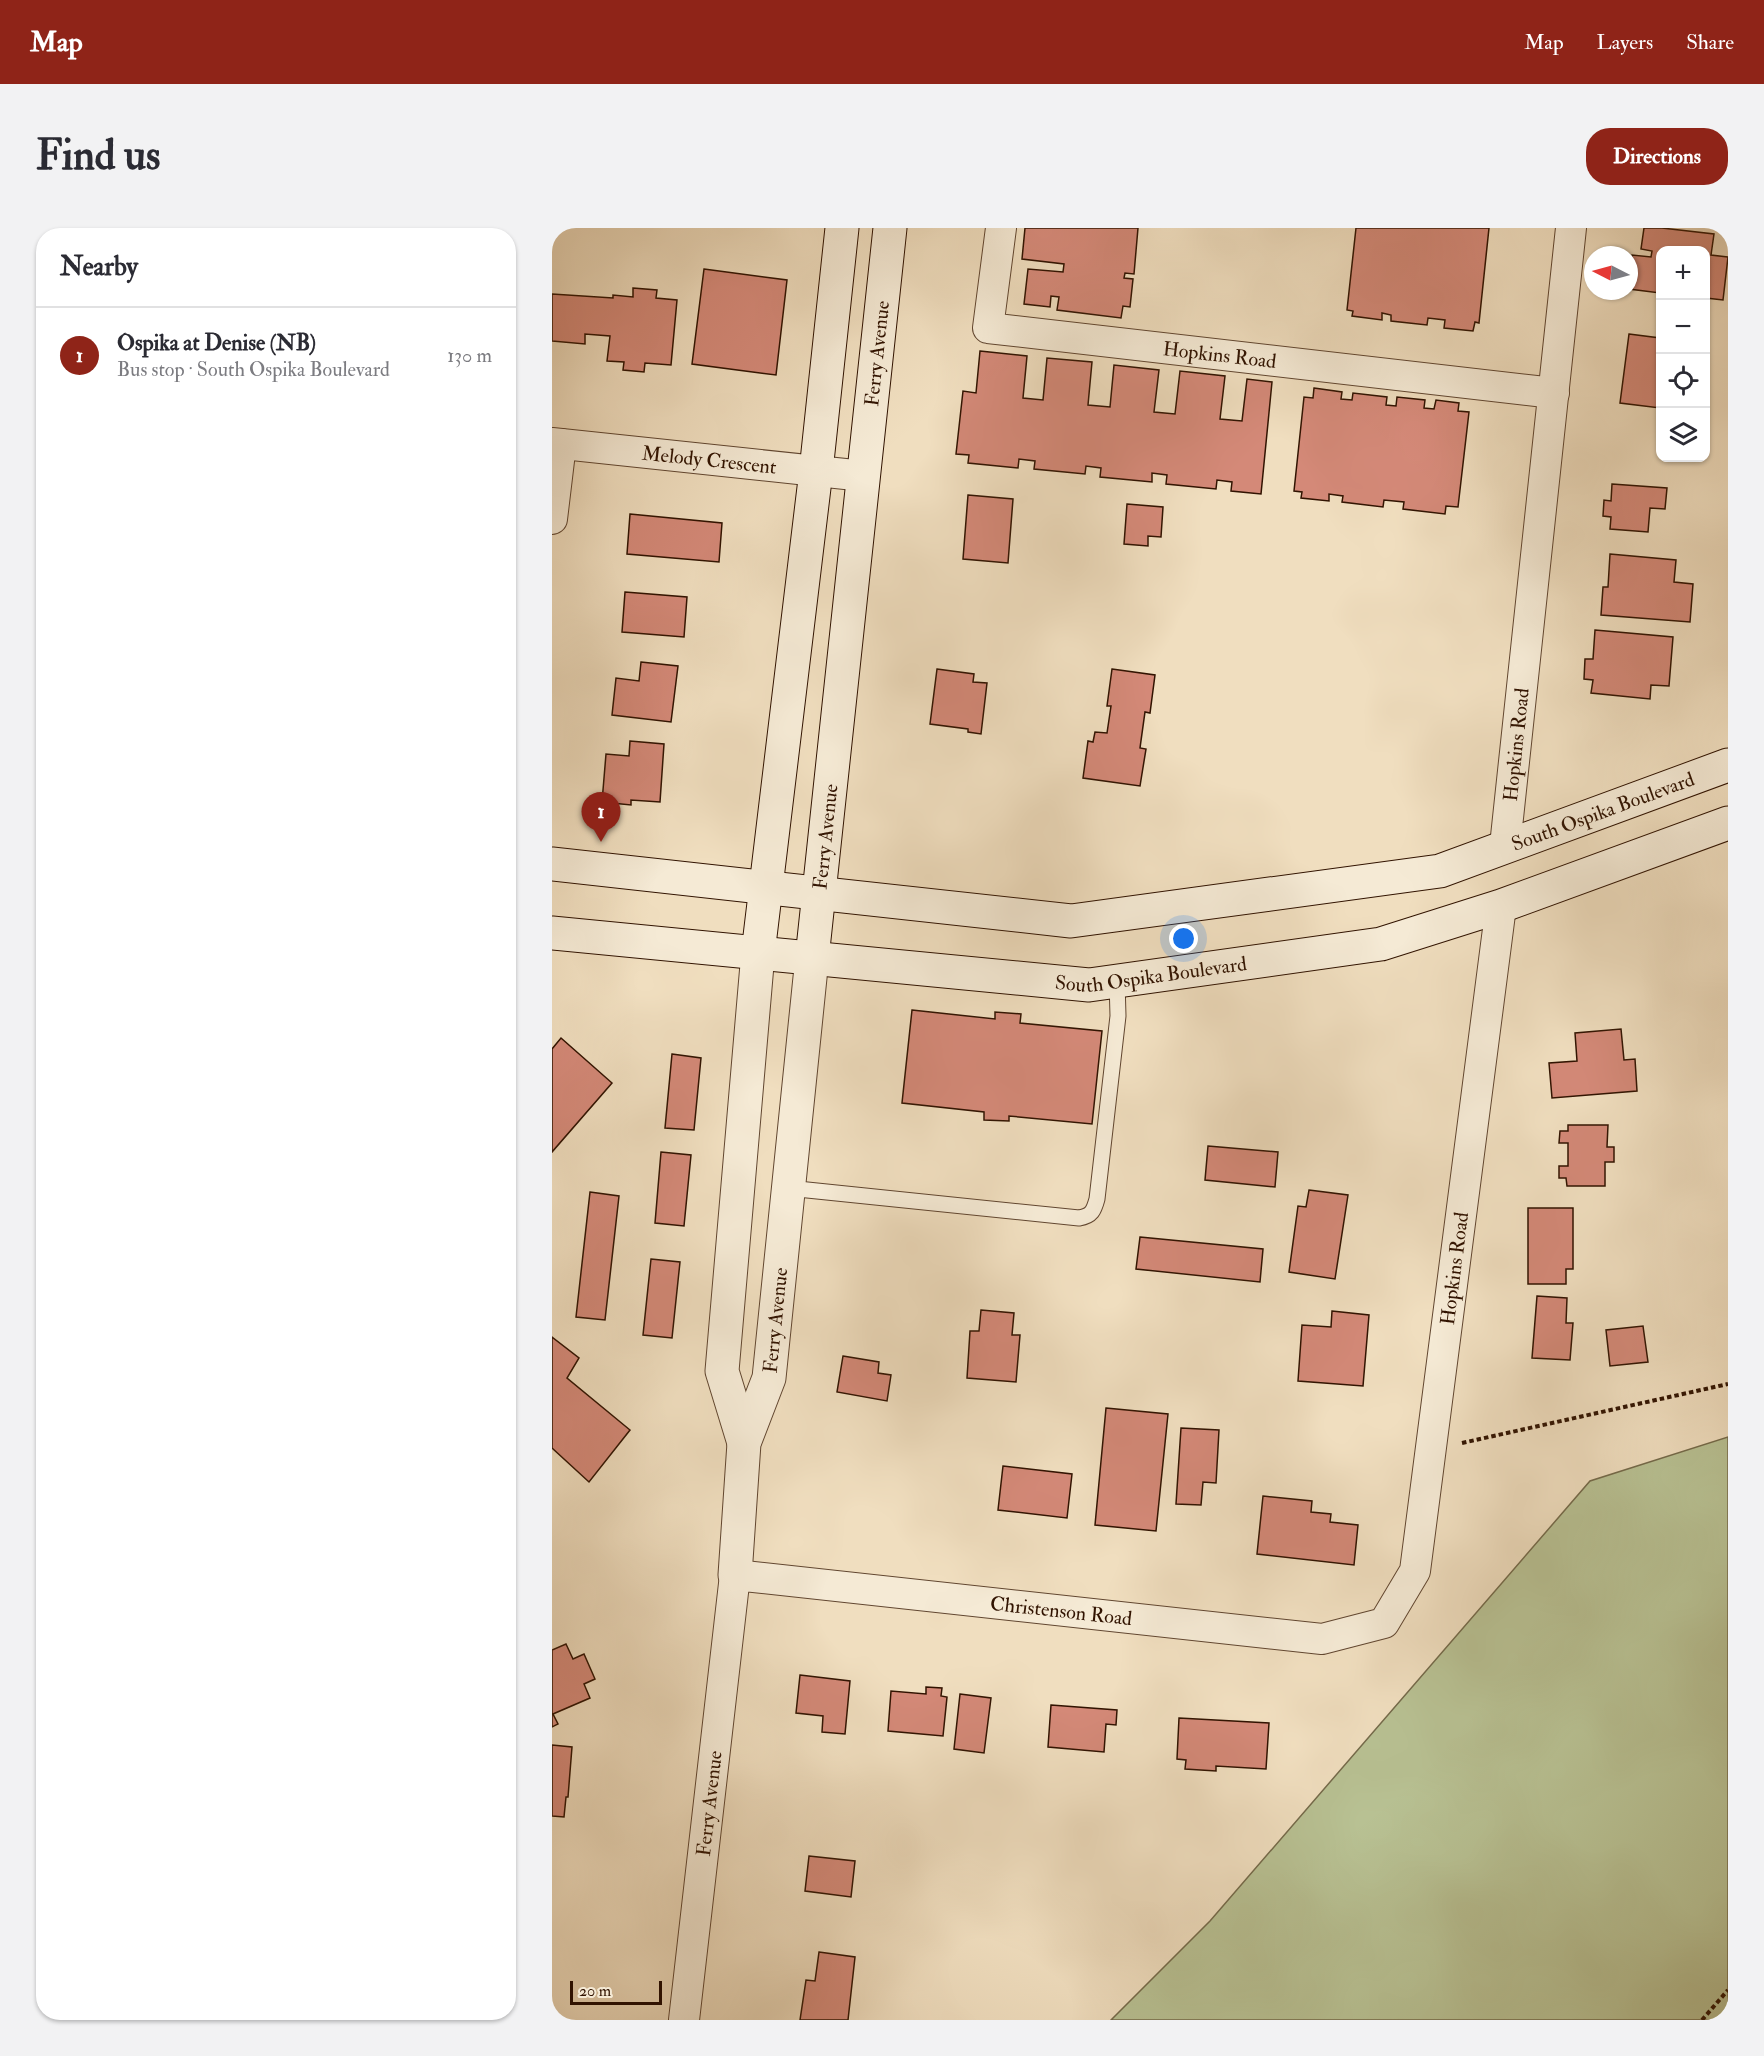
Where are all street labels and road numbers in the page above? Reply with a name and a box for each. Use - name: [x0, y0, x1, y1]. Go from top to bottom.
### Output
- street label: Ferry Avenue: [859, 299, 895, 408]
- street label: Hopkins Road: [1162, 336, 1278, 374]
- street label: Melody Crescent: [641, 440, 778, 479]
- street label: Hopkins Road: [1497, 686, 1534, 803]
- street label: South Ospika Boulevard: [1508, 766, 1698, 856]
- street label: Ferry Avenue: [807, 783, 843, 891]
- street label: South Ospika Boulevard: [1054, 950, 1248, 998]
- street label: Hopkins Road: [1434, 1210, 1474, 1327]
- street label: Ferry Avenue: [757, 1266, 793, 1374]
- street label: Christenson Road: [989, 1590, 1134, 1631]
- street label: Ferry Avenue: [690, 1749, 727, 1858]

